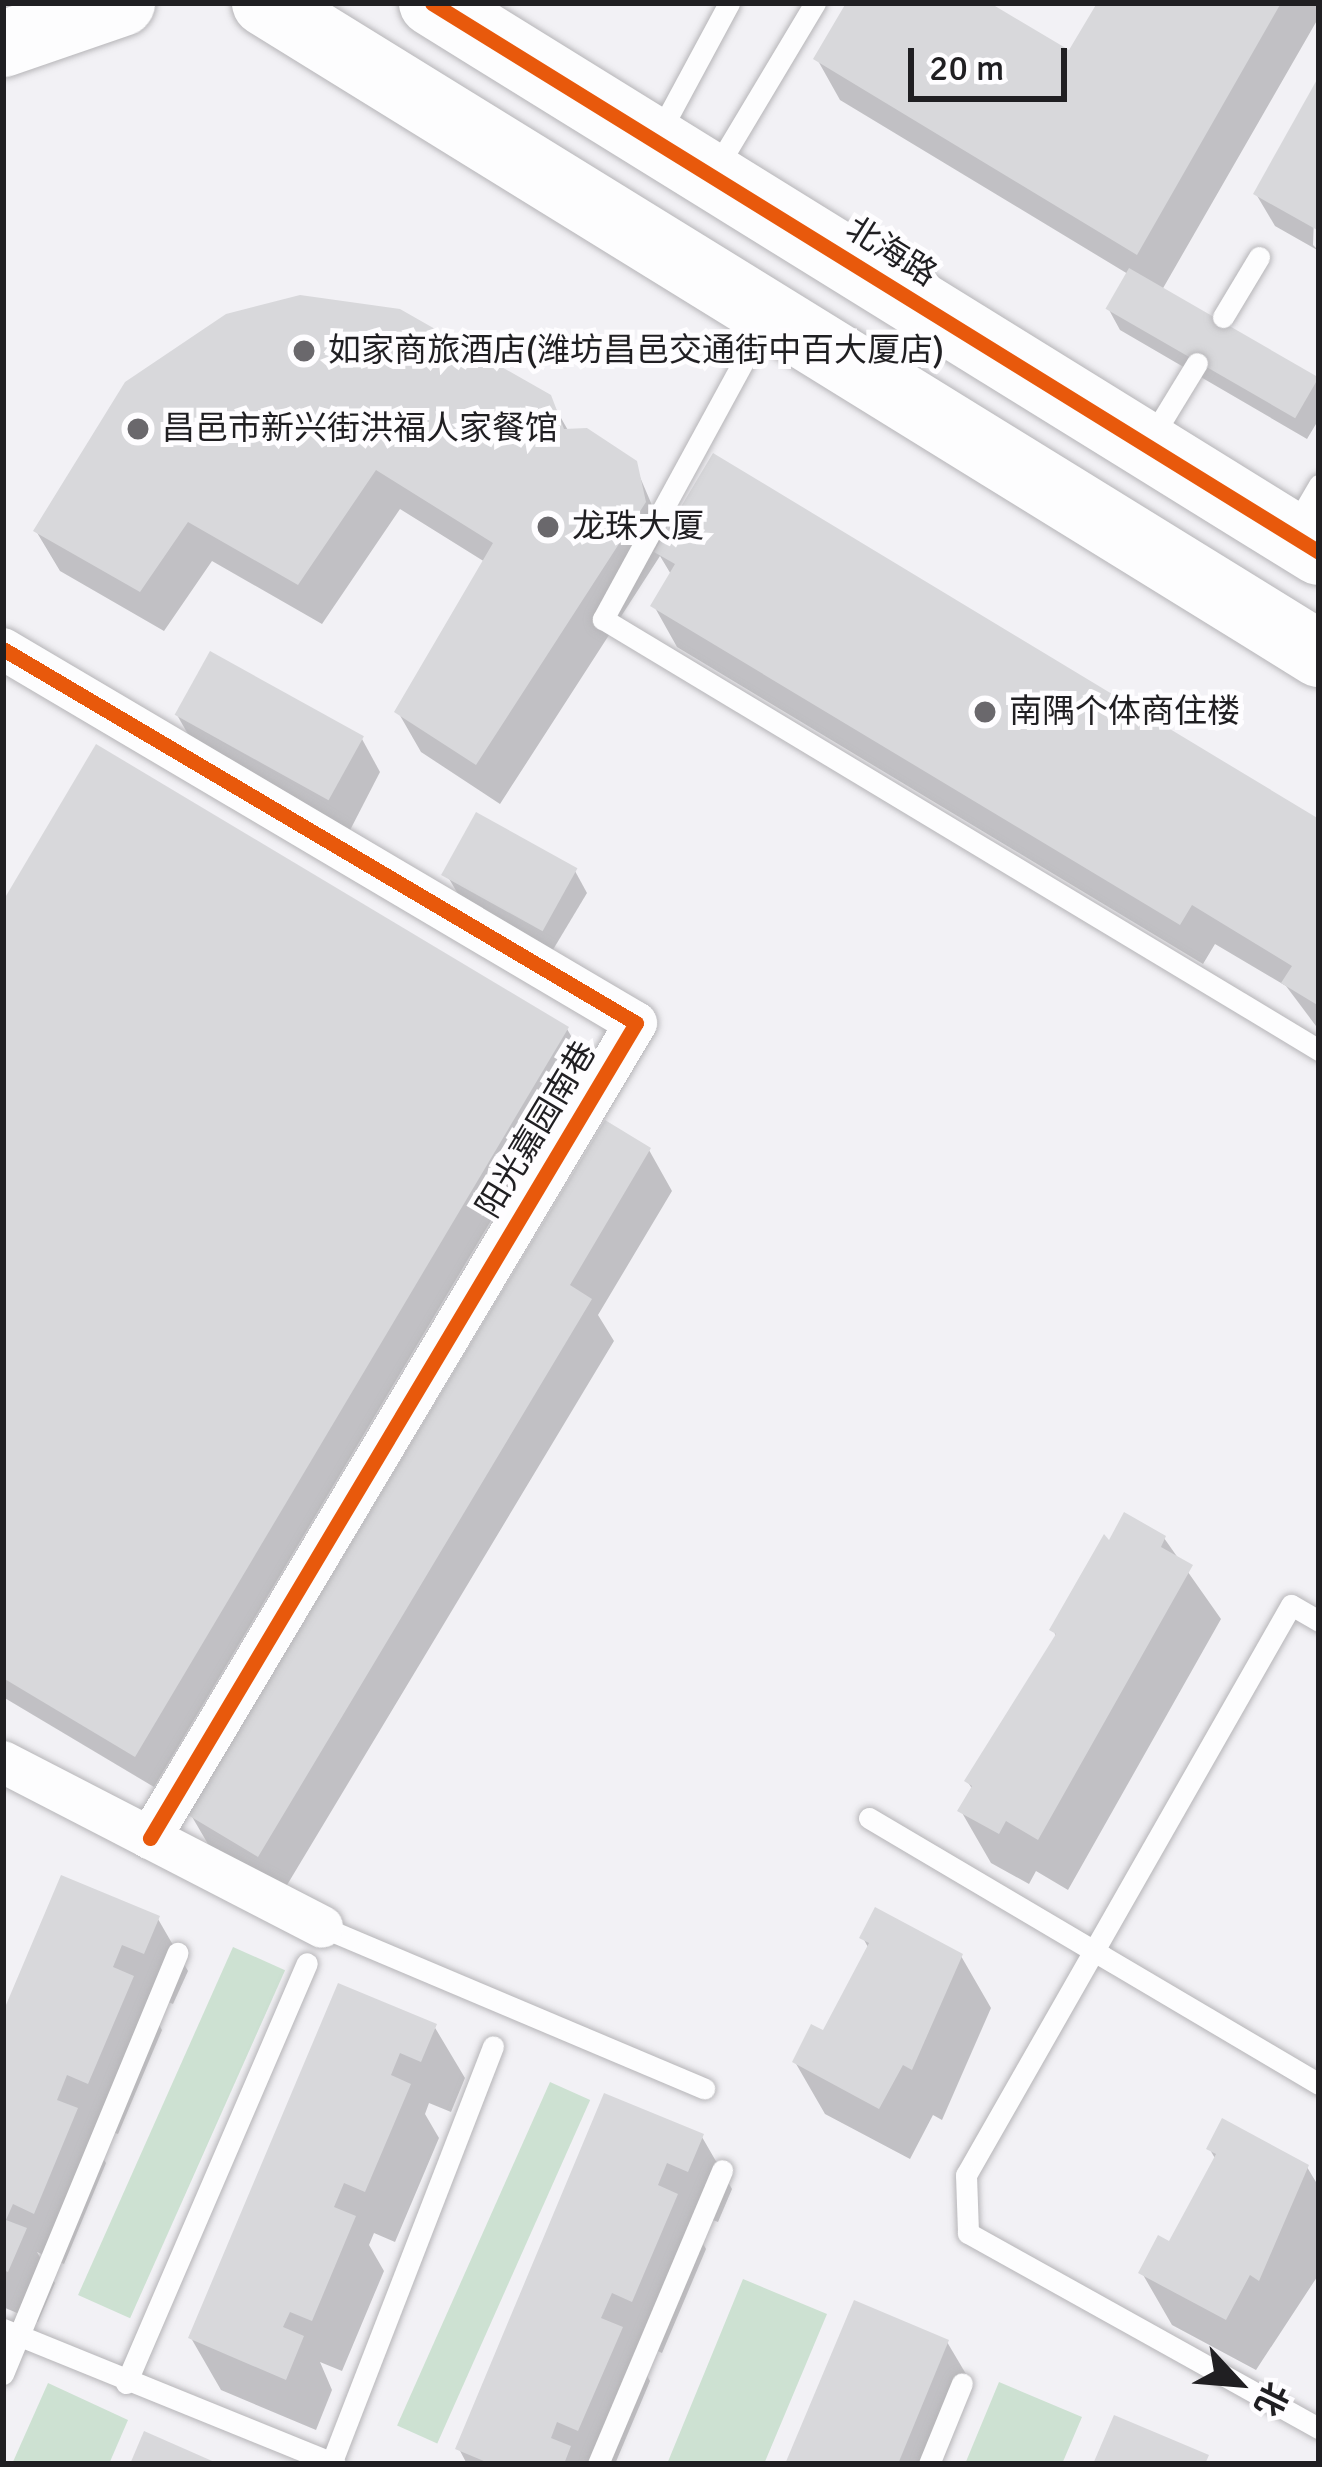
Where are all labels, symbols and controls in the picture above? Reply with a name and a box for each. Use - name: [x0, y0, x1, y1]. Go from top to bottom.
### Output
- scale bar: [914, 24, 1073, 98]
- text: 20 m: [929, 46, 1005, 91]
- street label: 北海路: [839, 209, 943, 295]
- place label: 如家商旅酒店(潍坊昌邑交通街中百大厦店): [328, 331, 944, 371]
- marker: 如家商旅酒店(潍坊昌邑交通街中百大厦店): [291, 338, 317, 364]
- place label: 昌邑市新兴街洪福人家餐馆: [162, 409, 558, 449]
- marker: 昌邑市新兴街洪福人家餐馆: [125, 416, 151, 442]
- place label: 龙珠大厦: [572, 507, 704, 547]
- marker: 龙珠大厦: [535, 514, 561, 540]
- place label: 南隅个体商住楼: [1009, 692, 1240, 732]
- marker: 南隅个体商住楼: [972, 699, 998, 725]
- street label: 阳光嘉园南巷: [469, 1035, 605, 1225]
- north arrow: [1178, 2323, 1298, 2443]
- text: 北: [1245, 2375, 1296, 2423]

